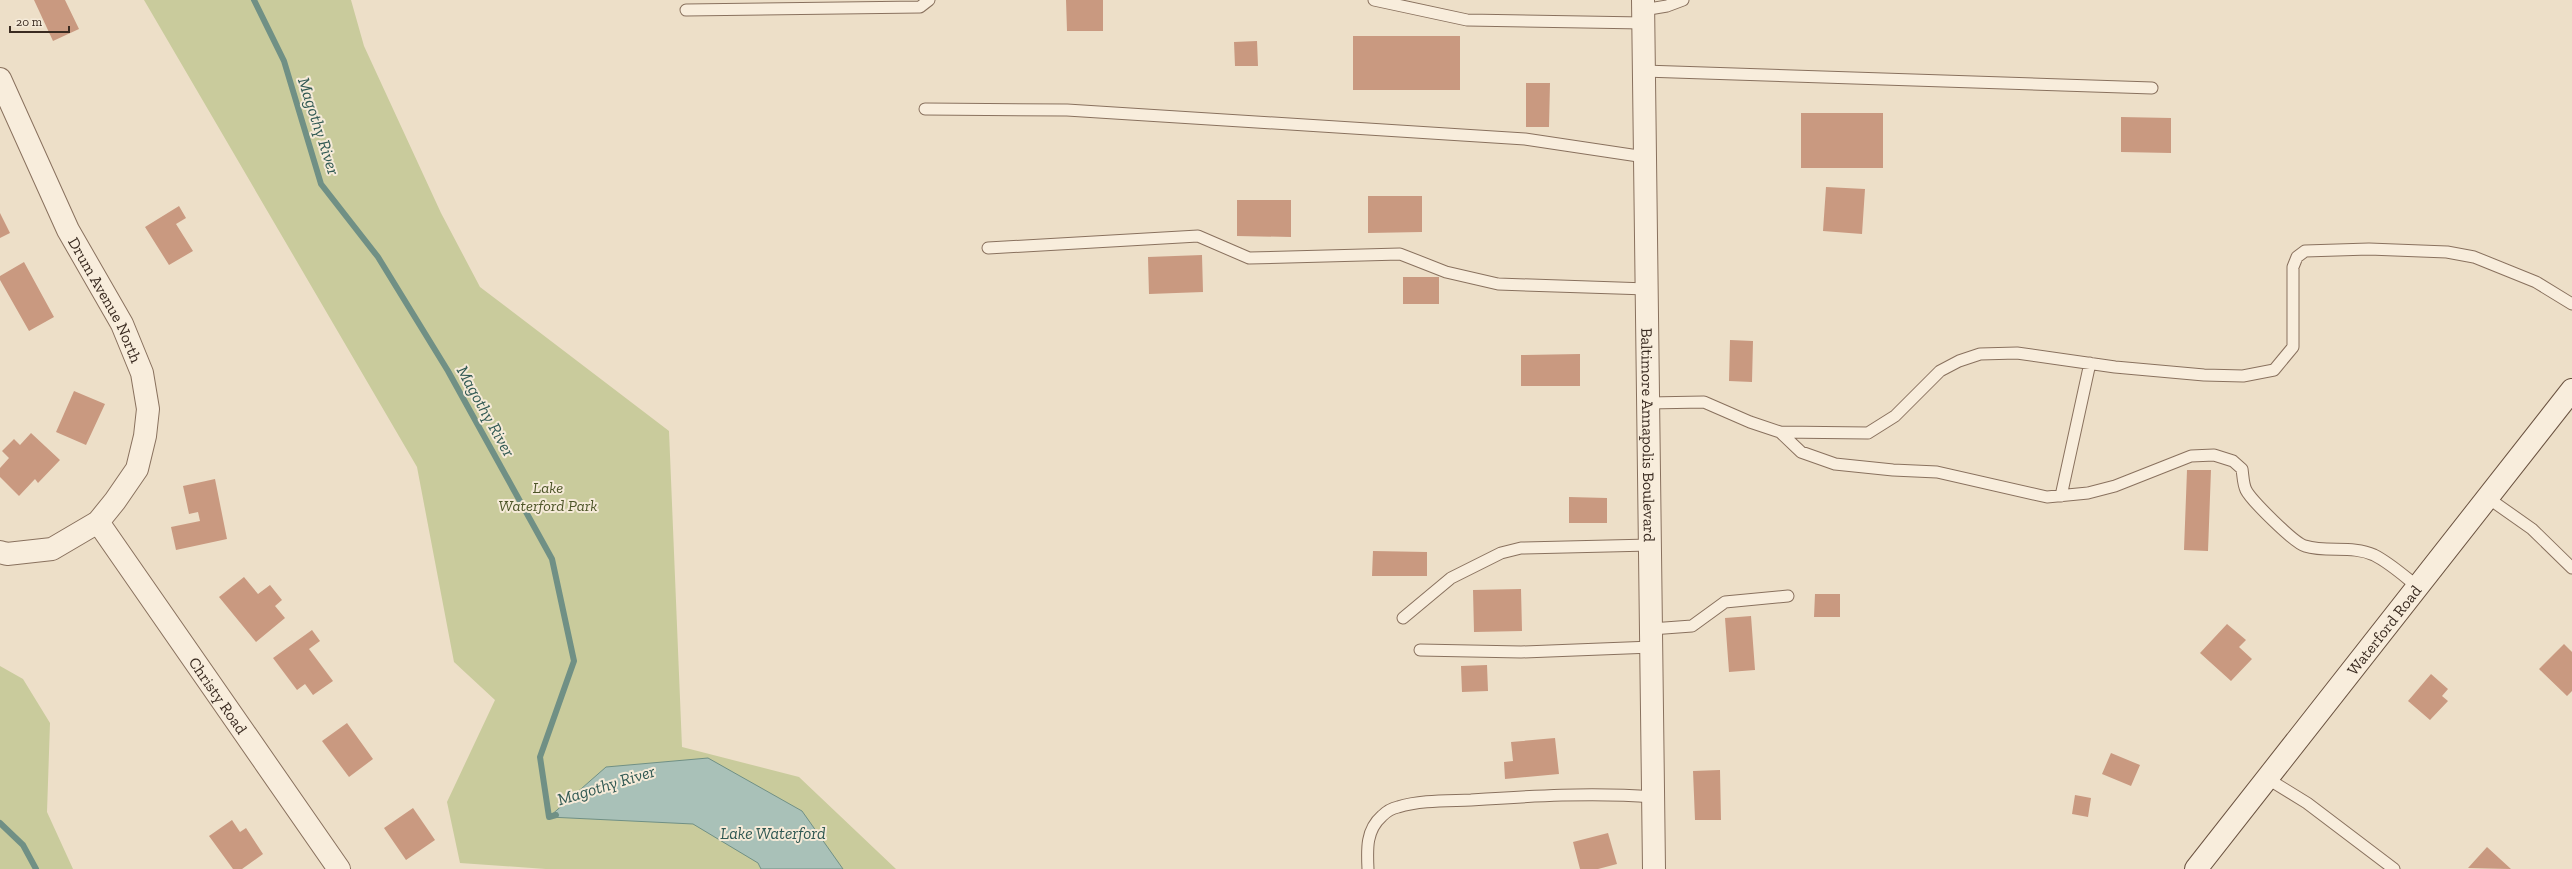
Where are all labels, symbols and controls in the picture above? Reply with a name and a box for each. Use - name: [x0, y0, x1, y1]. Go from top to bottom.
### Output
- scale bar: [10, 8, 69, 34]
- text: 20 m: [16, 15, 43, 29]
- water label: Magothy River: [294, 75, 344, 177]
- street label: Drum Avenue North: [65, 234, 146, 365]
- street label: Baltimore Annapolis Boulevard: [1638, 328, 1659, 542]
- water label: Magothy River: [453, 362, 519, 460]
- park label: Lake Waterford Park: [499, 478, 597, 515]
- street label: Waterford Road: [2343, 581, 2425, 679]
- street label: Christy Road: [185, 653, 252, 738]
- water label: Magothy River: [555, 761, 657, 809]
- water label: Lake Waterford: [720, 823, 826, 843]

